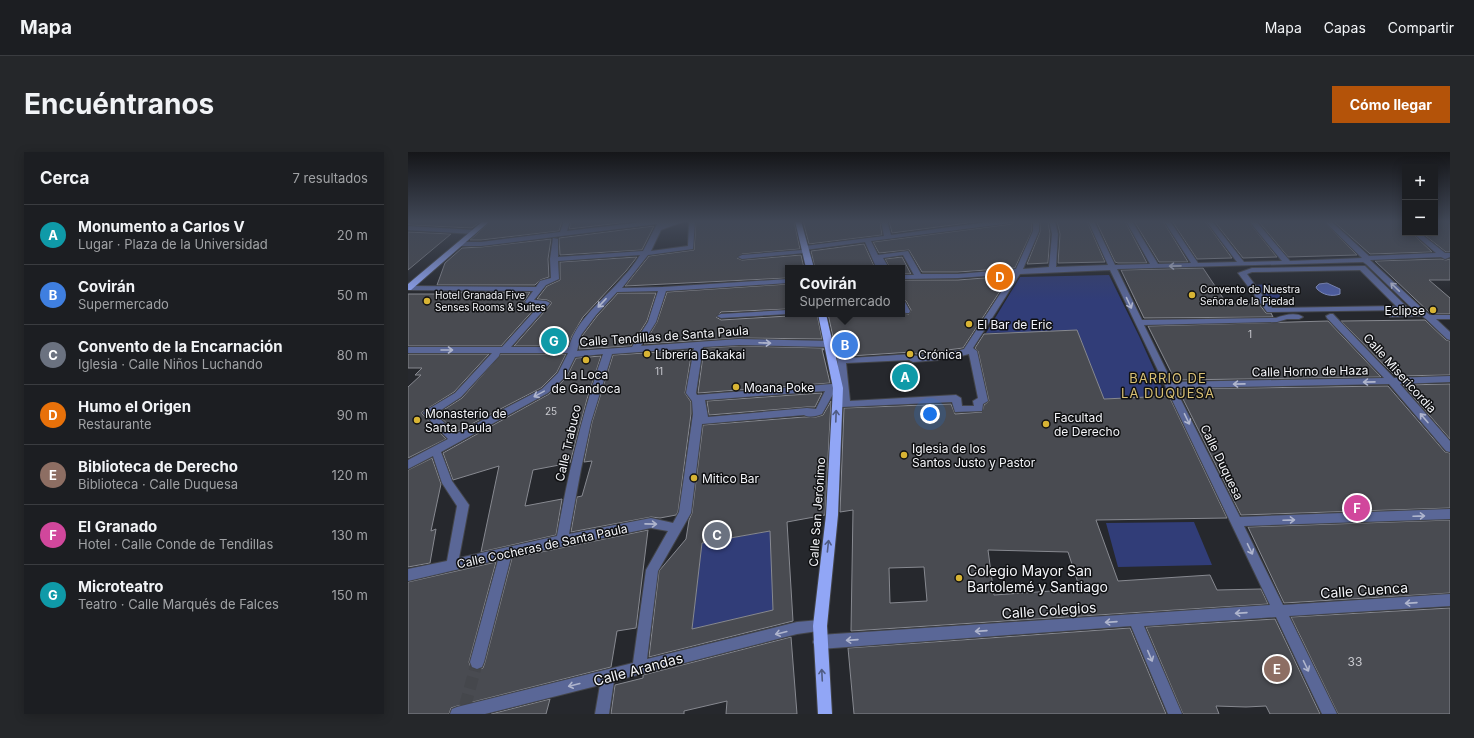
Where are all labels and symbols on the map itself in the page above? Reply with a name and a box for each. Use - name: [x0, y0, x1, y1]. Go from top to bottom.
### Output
- pin: D: [987, 262, 1013, 292]
- one-way arrow: [1169, 262, 1182, 270]
- one-way arrow: [1390, 282, 1400, 292]
- place label: Convento de Nuestra Señora de la Piedad: [1200, 283, 1300, 307]
- place label: Hotel Granada Five Senses Rooms & Suites: [435, 289, 546, 313]
- marker: Convento de Nuestra Señora de la Piedad: [1187, 290, 1197, 300]
- marker: Hotel Granada Five Senses Rooms & Suites: [422, 296, 432, 306]
- one-way arrow: [1126, 296, 1133, 308]
- one-way arrow: [597, 298, 607, 308]
- place label: Eclipse: [1384, 303, 1425, 318]
- marker: Eclipse: [1428, 305, 1438, 315]
- place label: El Bar de Eric: [977, 317, 1053, 332]
- marker: El Bar de Eric: [964, 319, 974, 329]
- street label: Calle Tendillas de Santa Paula: [579, 323, 749, 349]
- pin: G: [541, 326, 567, 356]
- house number: 1: [1248, 328, 1252, 340]
- pin: B: [832, 330, 858, 360]
- street label: Calle Misericordia: [1360, 330, 1440, 416]
- one-way arrow: [758, 339, 771, 346]
- one-way arrow: [440, 346, 453, 354]
- place label: Librería Bakakai: [655, 347, 745, 362]
- place label: Crónica: [918, 347, 962, 362]
- marker: Librería Bakakai: [642, 349, 652, 359]
- marker: Crónica: [905, 349, 915, 359]
- marker: La Loca de Gandoca: [581, 355, 591, 365]
- pin: A: [892, 362, 918, 392]
- street label: Calle Horno de Haza: [1251, 362, 1369, 380]
- house number: 11: [655, 365, 663, 377]
- place label: La Loca de Gandoca: [552, 367, 620, 396]
- district label: BARRIO DE LA DUQUESA: [1121, 370, 1215, 401]
- one-way arrow: [1363, 378, 1376, 386]
- place label: Moana Poke: [744, 380, 814, 395]
- one-way arrow: [1233, 380, 1246, 388]
- marker: Moana Poke: [731, 382, 741, 392]
- one-way arrow: [534, 391, 546, 399]
- street label: Calle Trabuco: [552, 403, 584, 483]
- your location: [920, 404, 940, 424]
- house number: 25: [545, 405, 557, 417]
- place label: Monasterio de Santa Paula: [425, 406, 507, 435]
- one-way arrow: [832, 410, 840, 423]
- place label: Facultad de Derecho: [1054, 410, 1120, 439]
- one-way arrow: [1184, 413, 1191, 425]
- one-way arrow: [1420, 413, 1429, 424]
- marker: Monasterio de Santa Paula: [412, 415, 422, 425]
- marker: Facultad de Derecho: [1041, 419, 1051, 429]
- street label: Calle Duquesa: [1197, 422, 1247, 502]
- place label: Iglesia de los Santos Justo y Pastor: [912, 441, 1036, 470]
- marker: Iglesia de los Santos Justo y Pastor: [899, 450, 909, 460]
- street label: Calle San Jerónimo: [806, 457, 828, 567]
- place label: Mitico Bar: [702, 471, 760, 486]
- marker: Mitico Bar: [689, 473, 699, 483]
- pin: F: [1344, 493, 1370, 523]
- one-way arrow: [1412, 512, 1425, 519]
- one-way arrow: [1282, 516, 1295, 524]
- one-way arrow: [645, 520, 658, 528]
- pin: C: [704, 520, 730, 550]
- street label: Calle Cocheras de Santa Paula: [455, 521, 629, 571]
- one-way arrow: [825, 540, 832, 553]
- one-way arrow: [1246, 543, 1254, 555]
- place label: Colegio Mayor San Bartolemé y Santiago: [967, 562, 1108, 595]
- marker: Colegio Mayor San Bartolemé y Santiago: [954, 573, 964, 583]
- street label: Calle Cuenca: [1320, 578, 1408, 602]
- street label: Calle Colegios: [1001, 598, 1097, 622]
- one-way arrow: [1405, 599, 1418, 606]
- one-way arrow: [1235, 609, 1248, 617]
- one-way arrow: [1105, 618, 1118, 625]
- one-way arrow: [975, 627, 988, 634]
- one-way arrow: [775, 629, 788, 637]
- one-way arrow: [846, 637, 859, 644]
- street label: Calle Arandas: [591, 649, 685, 689]
- one-way arrow: [1147, 649, 1155, 661]
- pin: E: [1264, 654, 1290, 684]
- house number: 33: [1348, 654, 1362, 669]
- one-way arrow: [1303, 660, 1311, 672]
- one-way arrow: [818, 669, 826, 682]
- one-way arrow: [568, 682, 581, 690]

